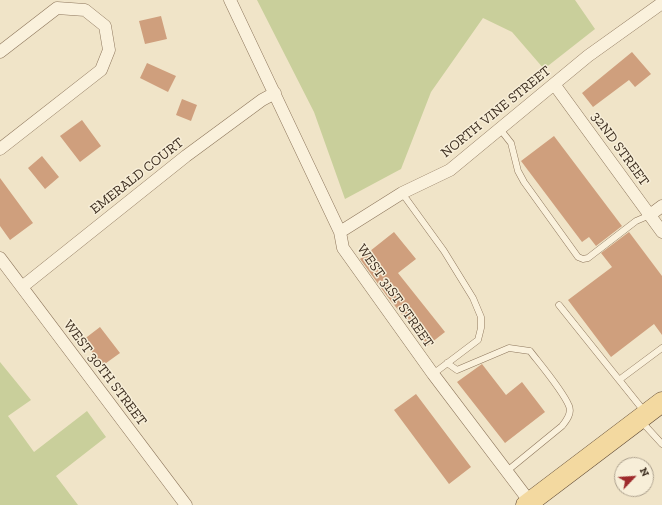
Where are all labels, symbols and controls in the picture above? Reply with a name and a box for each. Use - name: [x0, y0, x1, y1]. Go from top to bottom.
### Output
- street label: NORTH VINE STREET: [438, 63, 554, 161]
- street label: 32ND STREET: [588, 109, 652, 189]
- street label: EMERALD COURT: [87, 134, 187, 218]
- street label: WEST 31ST STREET: [353, 241, 437, 351]
- street label: WEST 30TH STREET: [60, 317, 150, 429]
- north arrow: [614, 457, 654, 497]
- text: N: [637, 466, 652, 479]

